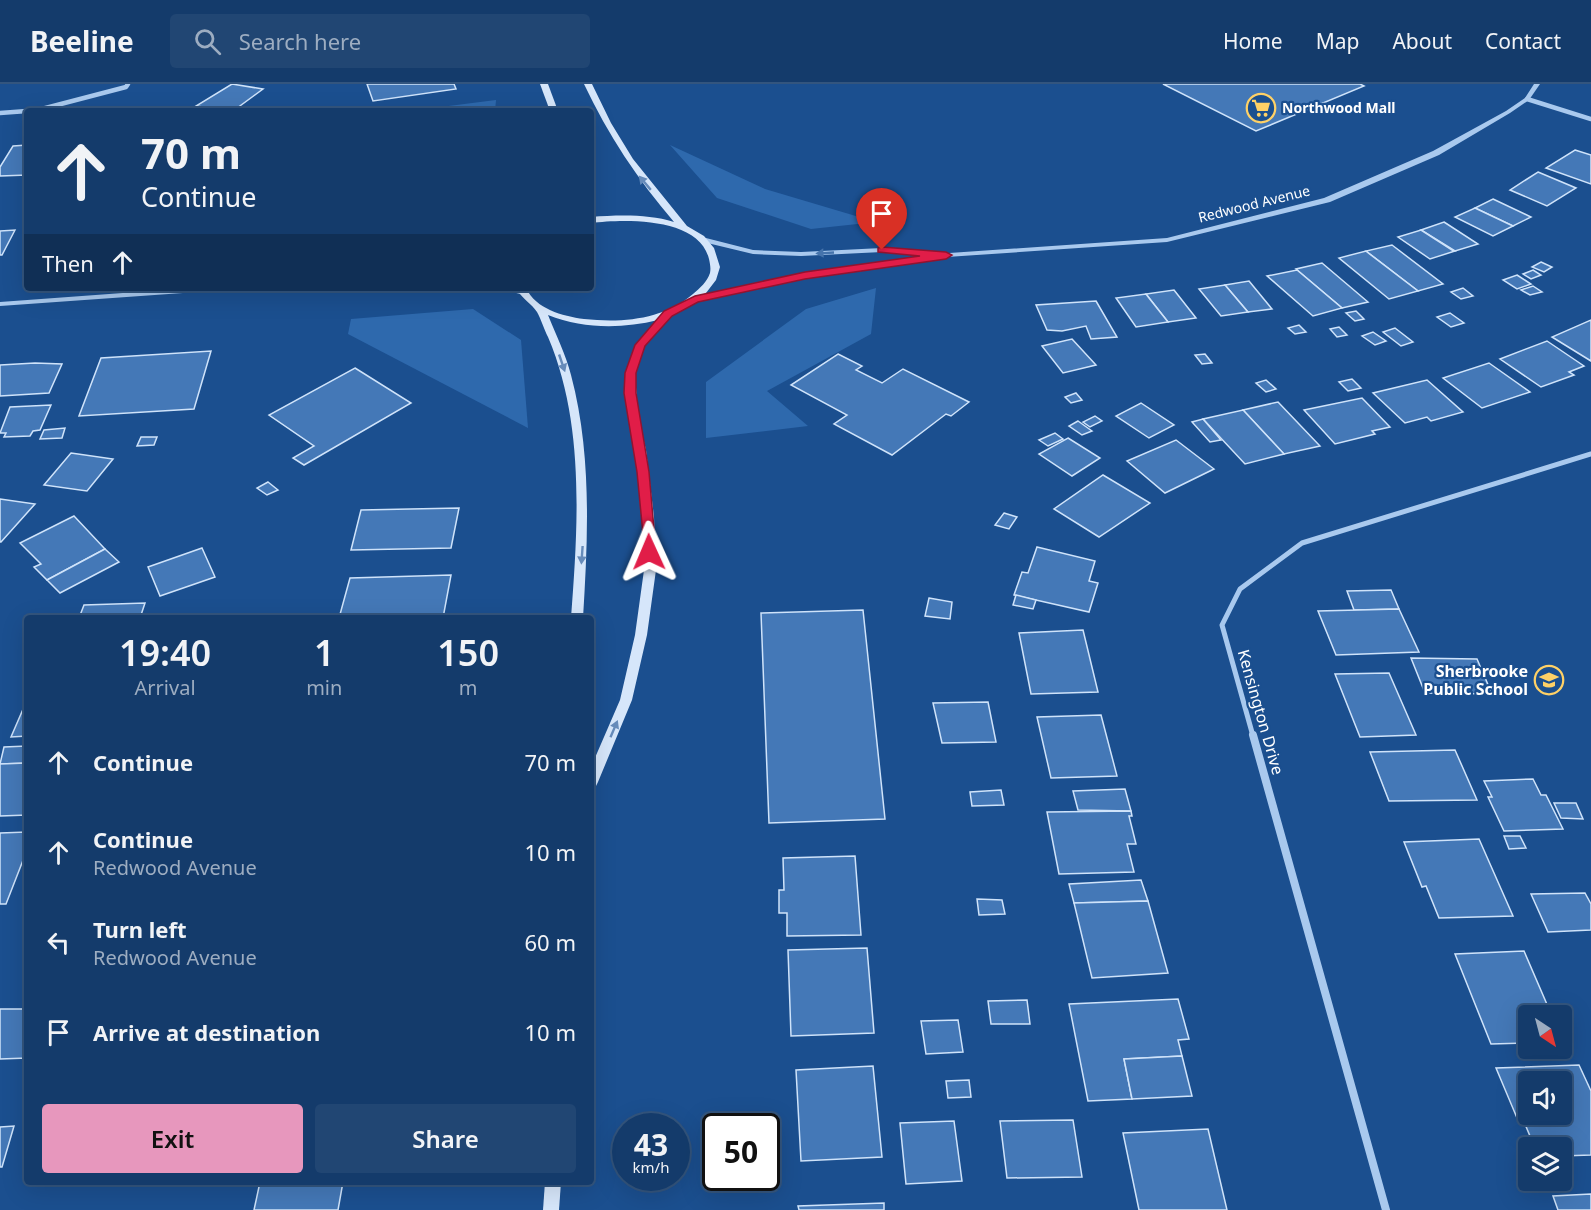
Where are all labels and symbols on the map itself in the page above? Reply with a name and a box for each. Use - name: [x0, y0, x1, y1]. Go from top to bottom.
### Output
- supermarket icon: Northwood Mall: [1245, 92, 1277, 124]
- place label: Northwood Mall: [1282, 98, 1395, 117]
- one-way arrow: [639, 175, 652, 191]
- street label: Redwood Avenue: [1196, 180, 1312, 227]
- pin: [856, 188, 907, 250]
- one-way arrow: [816, 248, 835, 257]
- one-way arrow: [558, 354, 568, 372]
- position arrow: [617, 520, 681, 584]
- one-way arrow: [577, 546, 586, 565]
- street label: Kensington Drive: [1233, 647, 1289, 777]
- place label: Sherbrooke Public School: [1423, 660, 1528, 700]
- school or university icon: Sherbrooke Public School: [1533, 664, 1565, 696]
- one-way arrow: [609, 719, 619, 737]
- north arrow: [1518, 1005, 1572, 1059]
- speed limit sign: 50: [702, 1113, 780, 1191]

